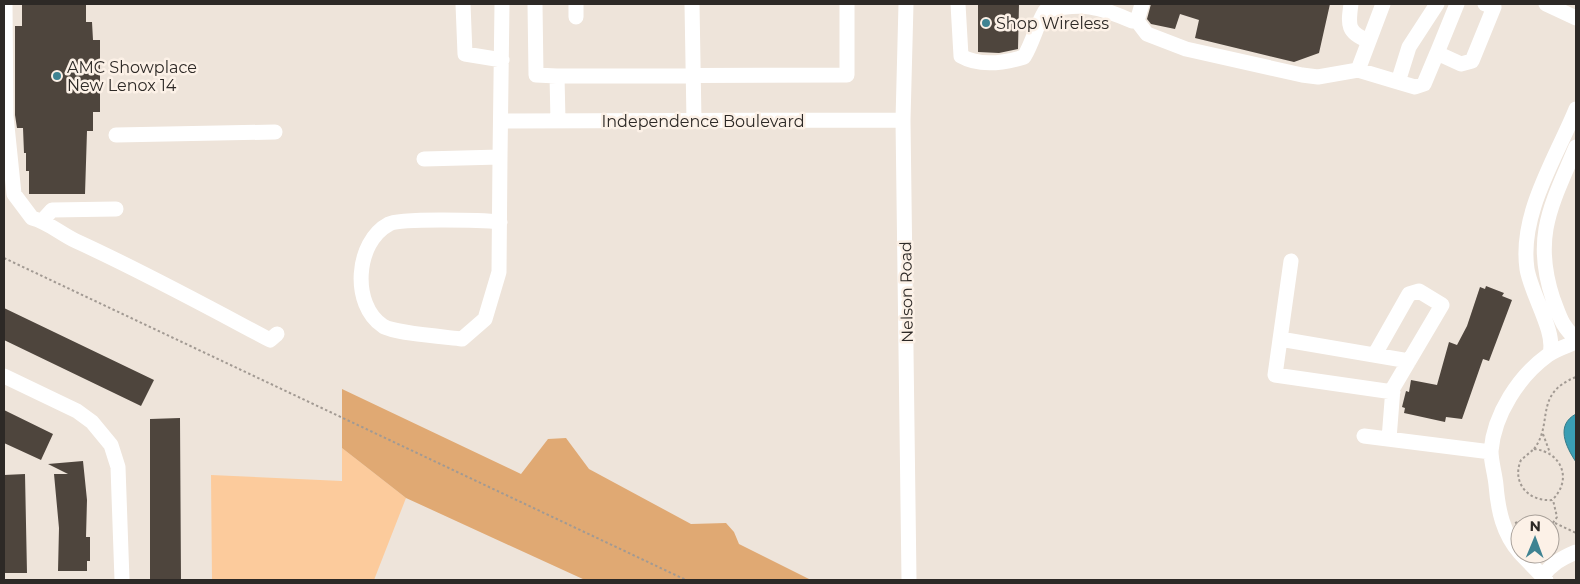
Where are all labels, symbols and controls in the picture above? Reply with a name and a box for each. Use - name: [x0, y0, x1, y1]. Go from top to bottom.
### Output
- place label: Shop Wireless: [996, 14, 1109, 33]
- marker: Shop Wireless: [980, 17, 992, 29]
- place label: AMC Showplace New Lenox 14: [67, 58, 197, 95]
- marker: AMC Showplace New Lenox 14: [51, 70, 63, 82]
- street label: Independence Boulevard: [601, 112, 805, 131]
- street label: Nelson Road: [896, 241, 917, 343]
- north arrow: [1510, 514, 1560, 564]
- text: N: [1529, 517, 1541, 535]

